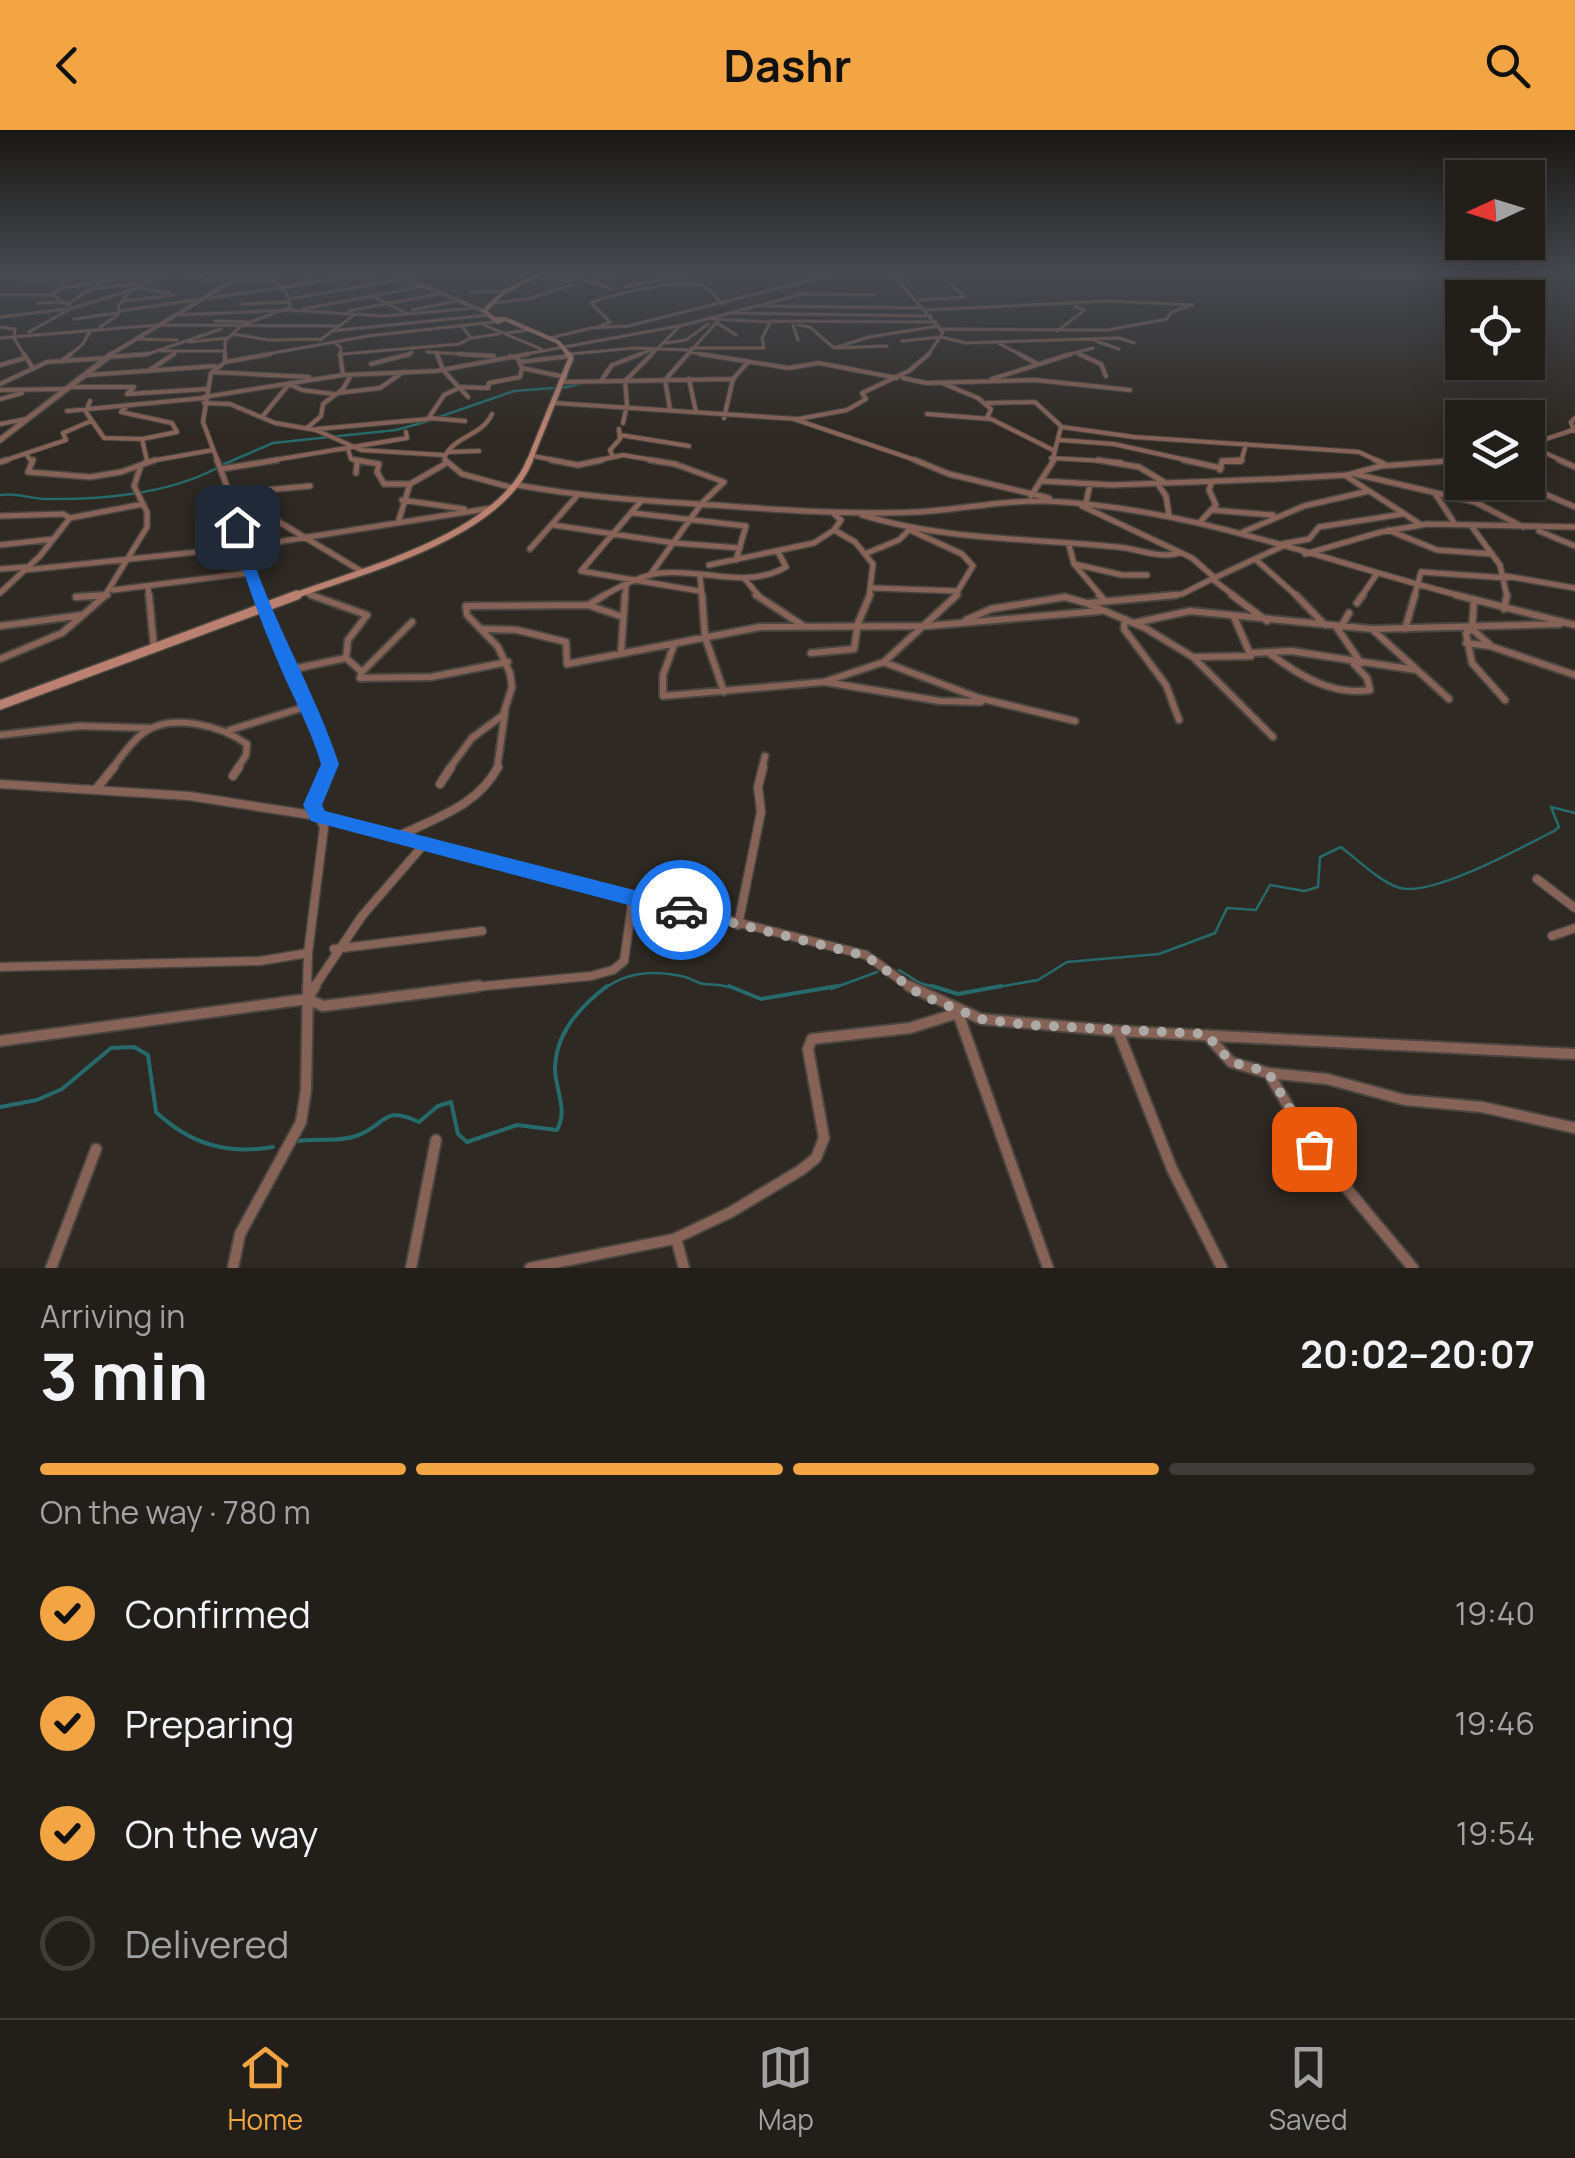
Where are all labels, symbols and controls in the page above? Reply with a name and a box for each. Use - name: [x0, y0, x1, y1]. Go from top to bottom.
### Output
- text: Dashr: [724, 34, 851, 96]
- icon: back: [40, 38, 95, 93]
- icon: search: [1480, 38, 1535, 93]
- north arrow: [1445, 160, 1545, 260]
- map controls: [1445, 160, 1545, 500]
- button: locate: [1445, 280, 1545, 380]
- button: layers: [1445, 400, 1545, 500]
- pin: [195, 485, 280, 570]
- icon: home: [210, 500, 265, 555]
- courier: [631, 860, 731, 960]
- icon: car: [654, 883, 709, 938]
- pin: [1272, 1107, 1357, 1192]
- icon: bag: [1287, 1122, 1342, 1177]
- text: Arriving in: [40, 1294, 185, 1338]
- text: 20:02–20:07: [1300, 1327, 1535, 1379]
- text: 3 min: [40, 1331, 208, 1420]
- text: On the way · 780 m: [40, 1490, 311, 1534]
- icon: check: [40, 1586, 95, 1641]
- text: Confirmed: [125, 1587, 311, 1639]
- text: 19:40: [1455, 1591, 1535, 1635]
- icon: check: [40, 1696, 95, 1751]
- text: Preparing: [125, 1697, 294, 1749]
- text: 19:46: [1454, 1701, 1535, 1745]
- icon: check: [40, 1806, 95, 1861]
- text: On the way: [125, 1807, 318, 1859]
- text: 19:54: [1456, 1811, 1535, 1855]
- text: Delivered: [125, 1917, 289, 1969]
- tab: Home: [227, 2040, 303, 2138]
- tab: Map: [758, 2040, 814, 2138]
- tab: Saved: [1269, 2040, 1348, 2138]

